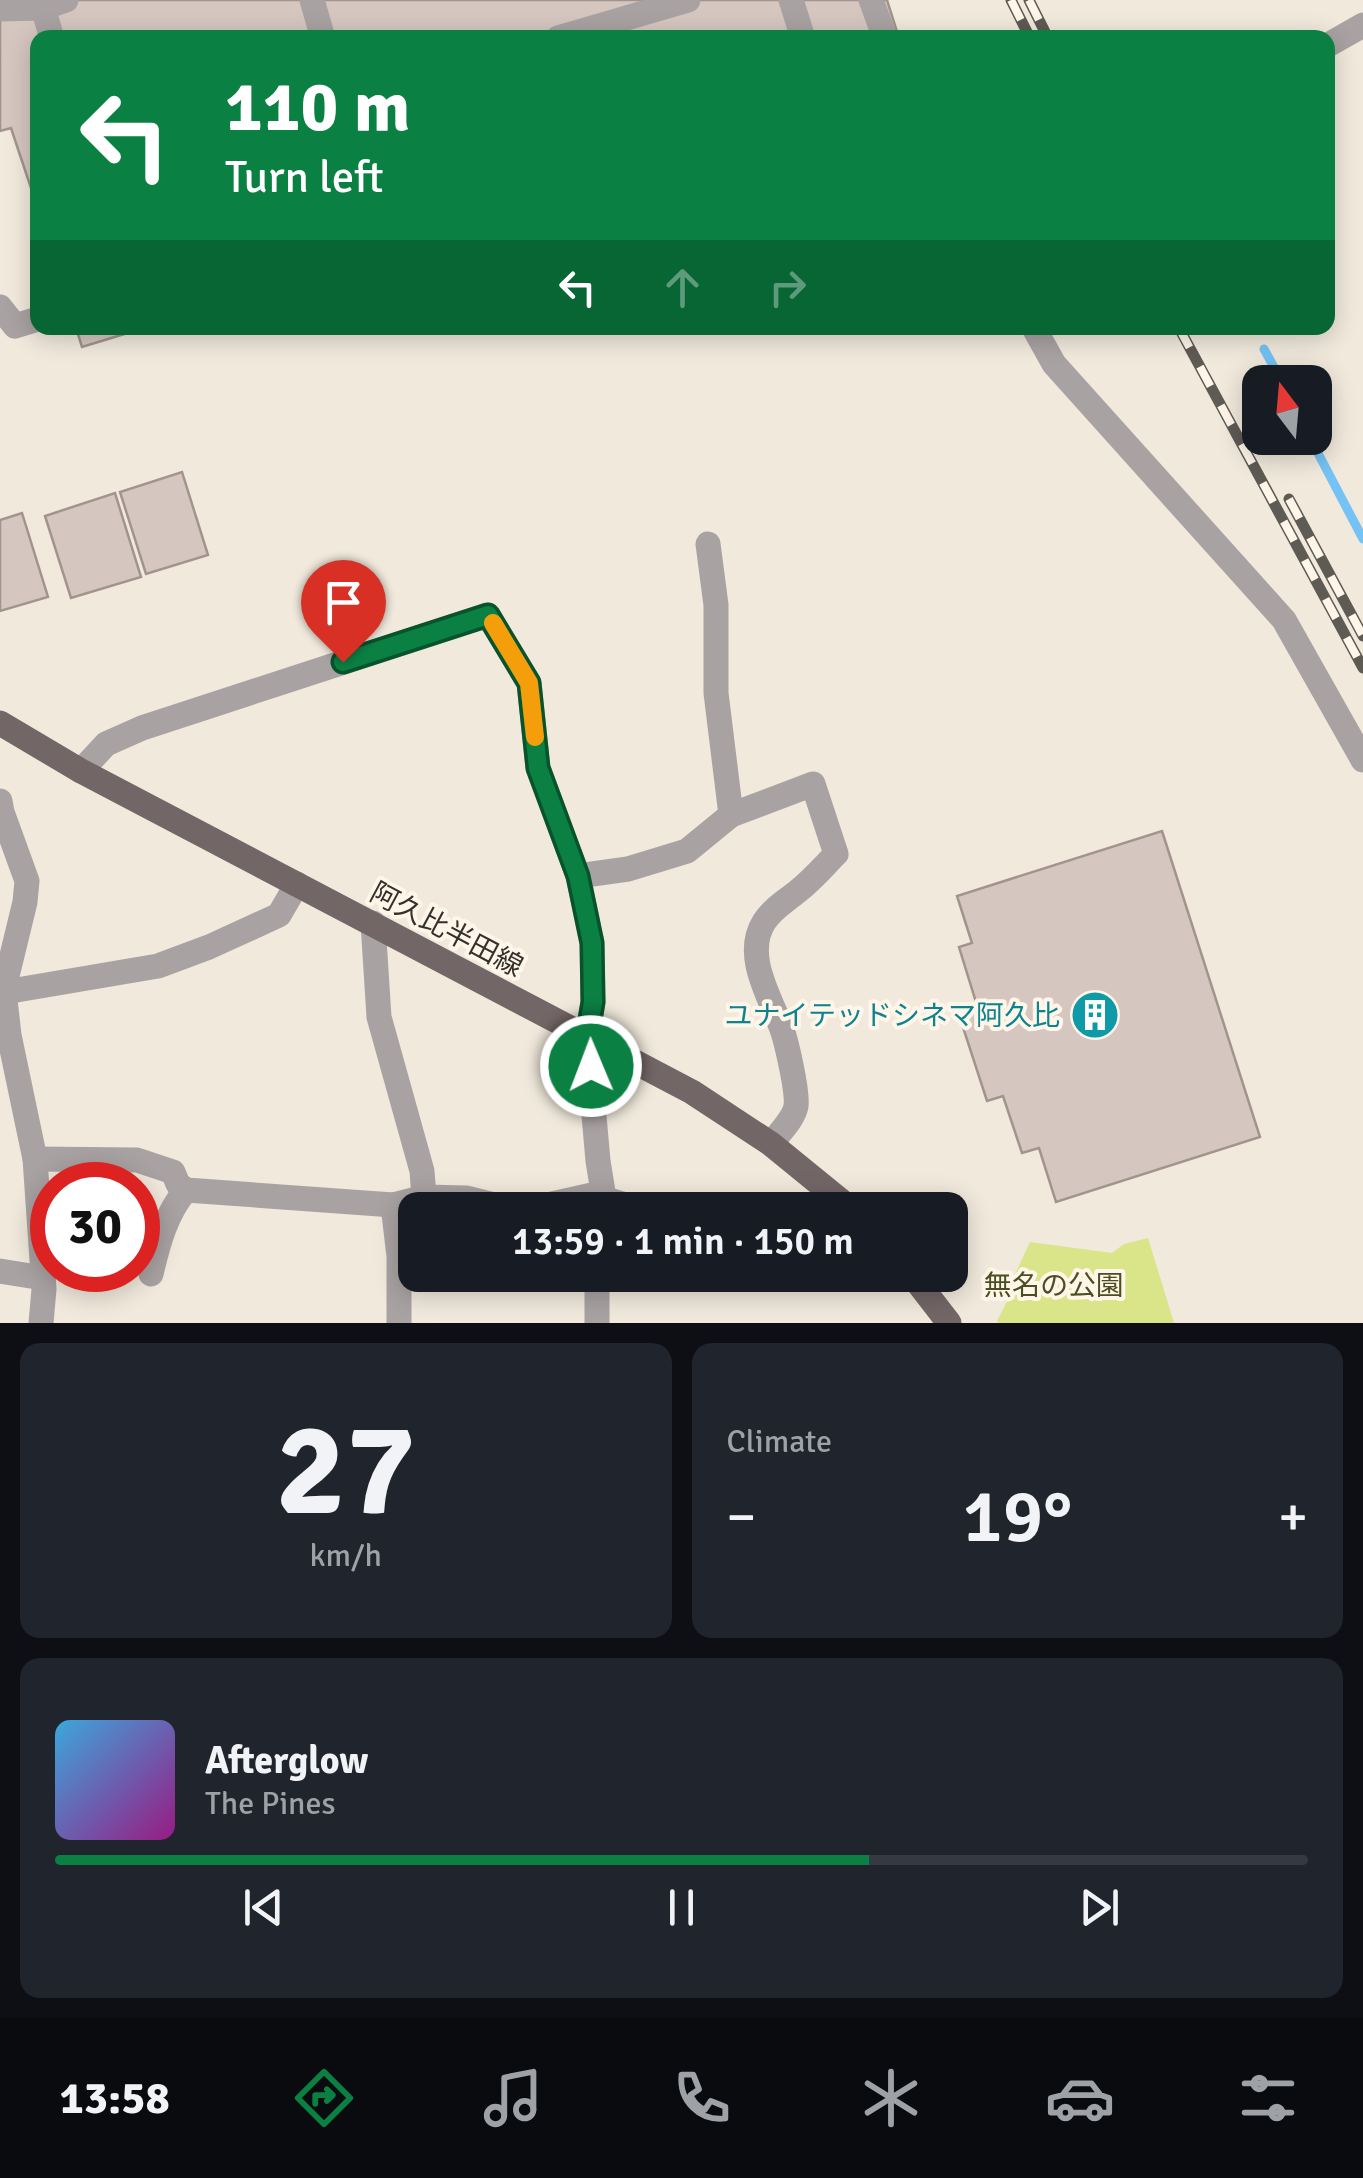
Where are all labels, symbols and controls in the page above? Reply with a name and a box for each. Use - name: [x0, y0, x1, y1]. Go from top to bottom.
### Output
- text: 110 m: [225, 64, 410, 150]
- icon: left: [60, 70, 190, 200]
- text: Turn left: [225, 150, 384, 205]
- icon: left: [550, 260, 605, 315]
- icon: ahead: [655, 260, 710, 315]
- icon: right: [760, 260, 815, 315]
- north arrow: [1242, 365, 1332, 455]
- map controls: [1242, 365, 1332, 455]
- pin: [301, 560, 386, 663]
- icon: arrive: [316, 575, 371, 630]
- street label: 阿久比半田線: [364, 875, 529, 984]
- building icon: ユナイテッドシネマ阿久比: [1069, 989, 1121, 1041]
- place label: ユナイテッドシネマ阿久比: [725, 999, 1060, 1033]
- position arrow: [539, 1014, 643, 1118]
- speed limit sign: 30: [30, 1162, 160, 1292]
- text: 13:59 · 1 min · 150 m: [512, 1218, 854, 1265]
- park label: 無名の公園: [984, 1269, 1124, 1303]
- text: 27: [276, 1391, 416, 1551]
- text: Climate: [727, 1422, 832, 1461]
- text: 19°: [962, 1470, 1072, 1563]
- text: −: [727, 1483, 756, 1551]
- text: +: [1278, 1483, 1308, 1551]
- text: km/h: [310, 1536, 382, 1575]
- text: Afterglow: [205, 1737, 368, 1784]
- text: The Pines: [205, 1784, 336, 1823]
- icon: previous: [236, 1880, 291, 1935]
- icon: pause: [654, 1880, 709, 1935]
- icon: next: [1072, 1880, 1127, 1935]
- icon: directions: [289, 2063, 359, 2133]
- icon: music: [478, 2063, 548, 2133]
- icon: phone: [667, 2063, 737, 2133]
- icon: climate: [856, 2063, 926, 2133]
- icon: car: [1045, 2063, 1115, 2133]
- icon: filters: [1233, 2063, 1303, 2133]
- text: 13:58: [59, 2071, 170, 2126]

